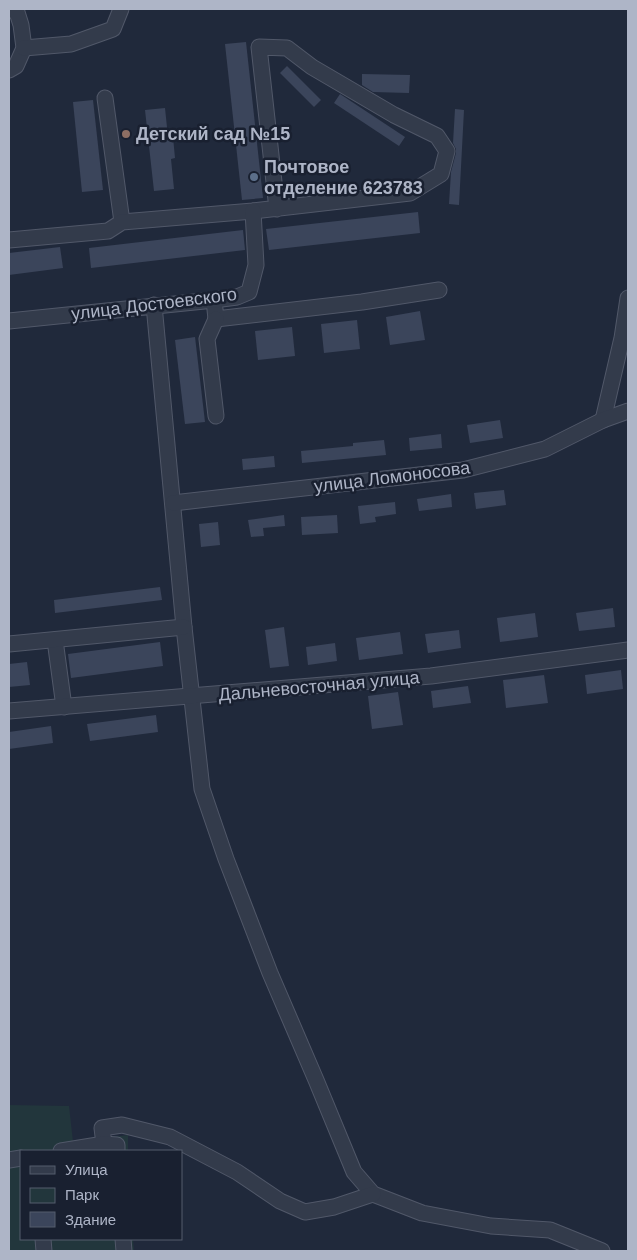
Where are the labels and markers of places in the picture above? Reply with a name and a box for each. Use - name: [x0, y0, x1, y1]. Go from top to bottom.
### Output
- place label: Детский сад №15: [136, 124, 290, 144]
- marker: Детский сад №15: [120, 128, 132, 140]
- place label: Почтовое отделение 623783: [264, 157, 423, 198]
- marker: Почтовое отделение 623783: [248, 171, 260, 183]

